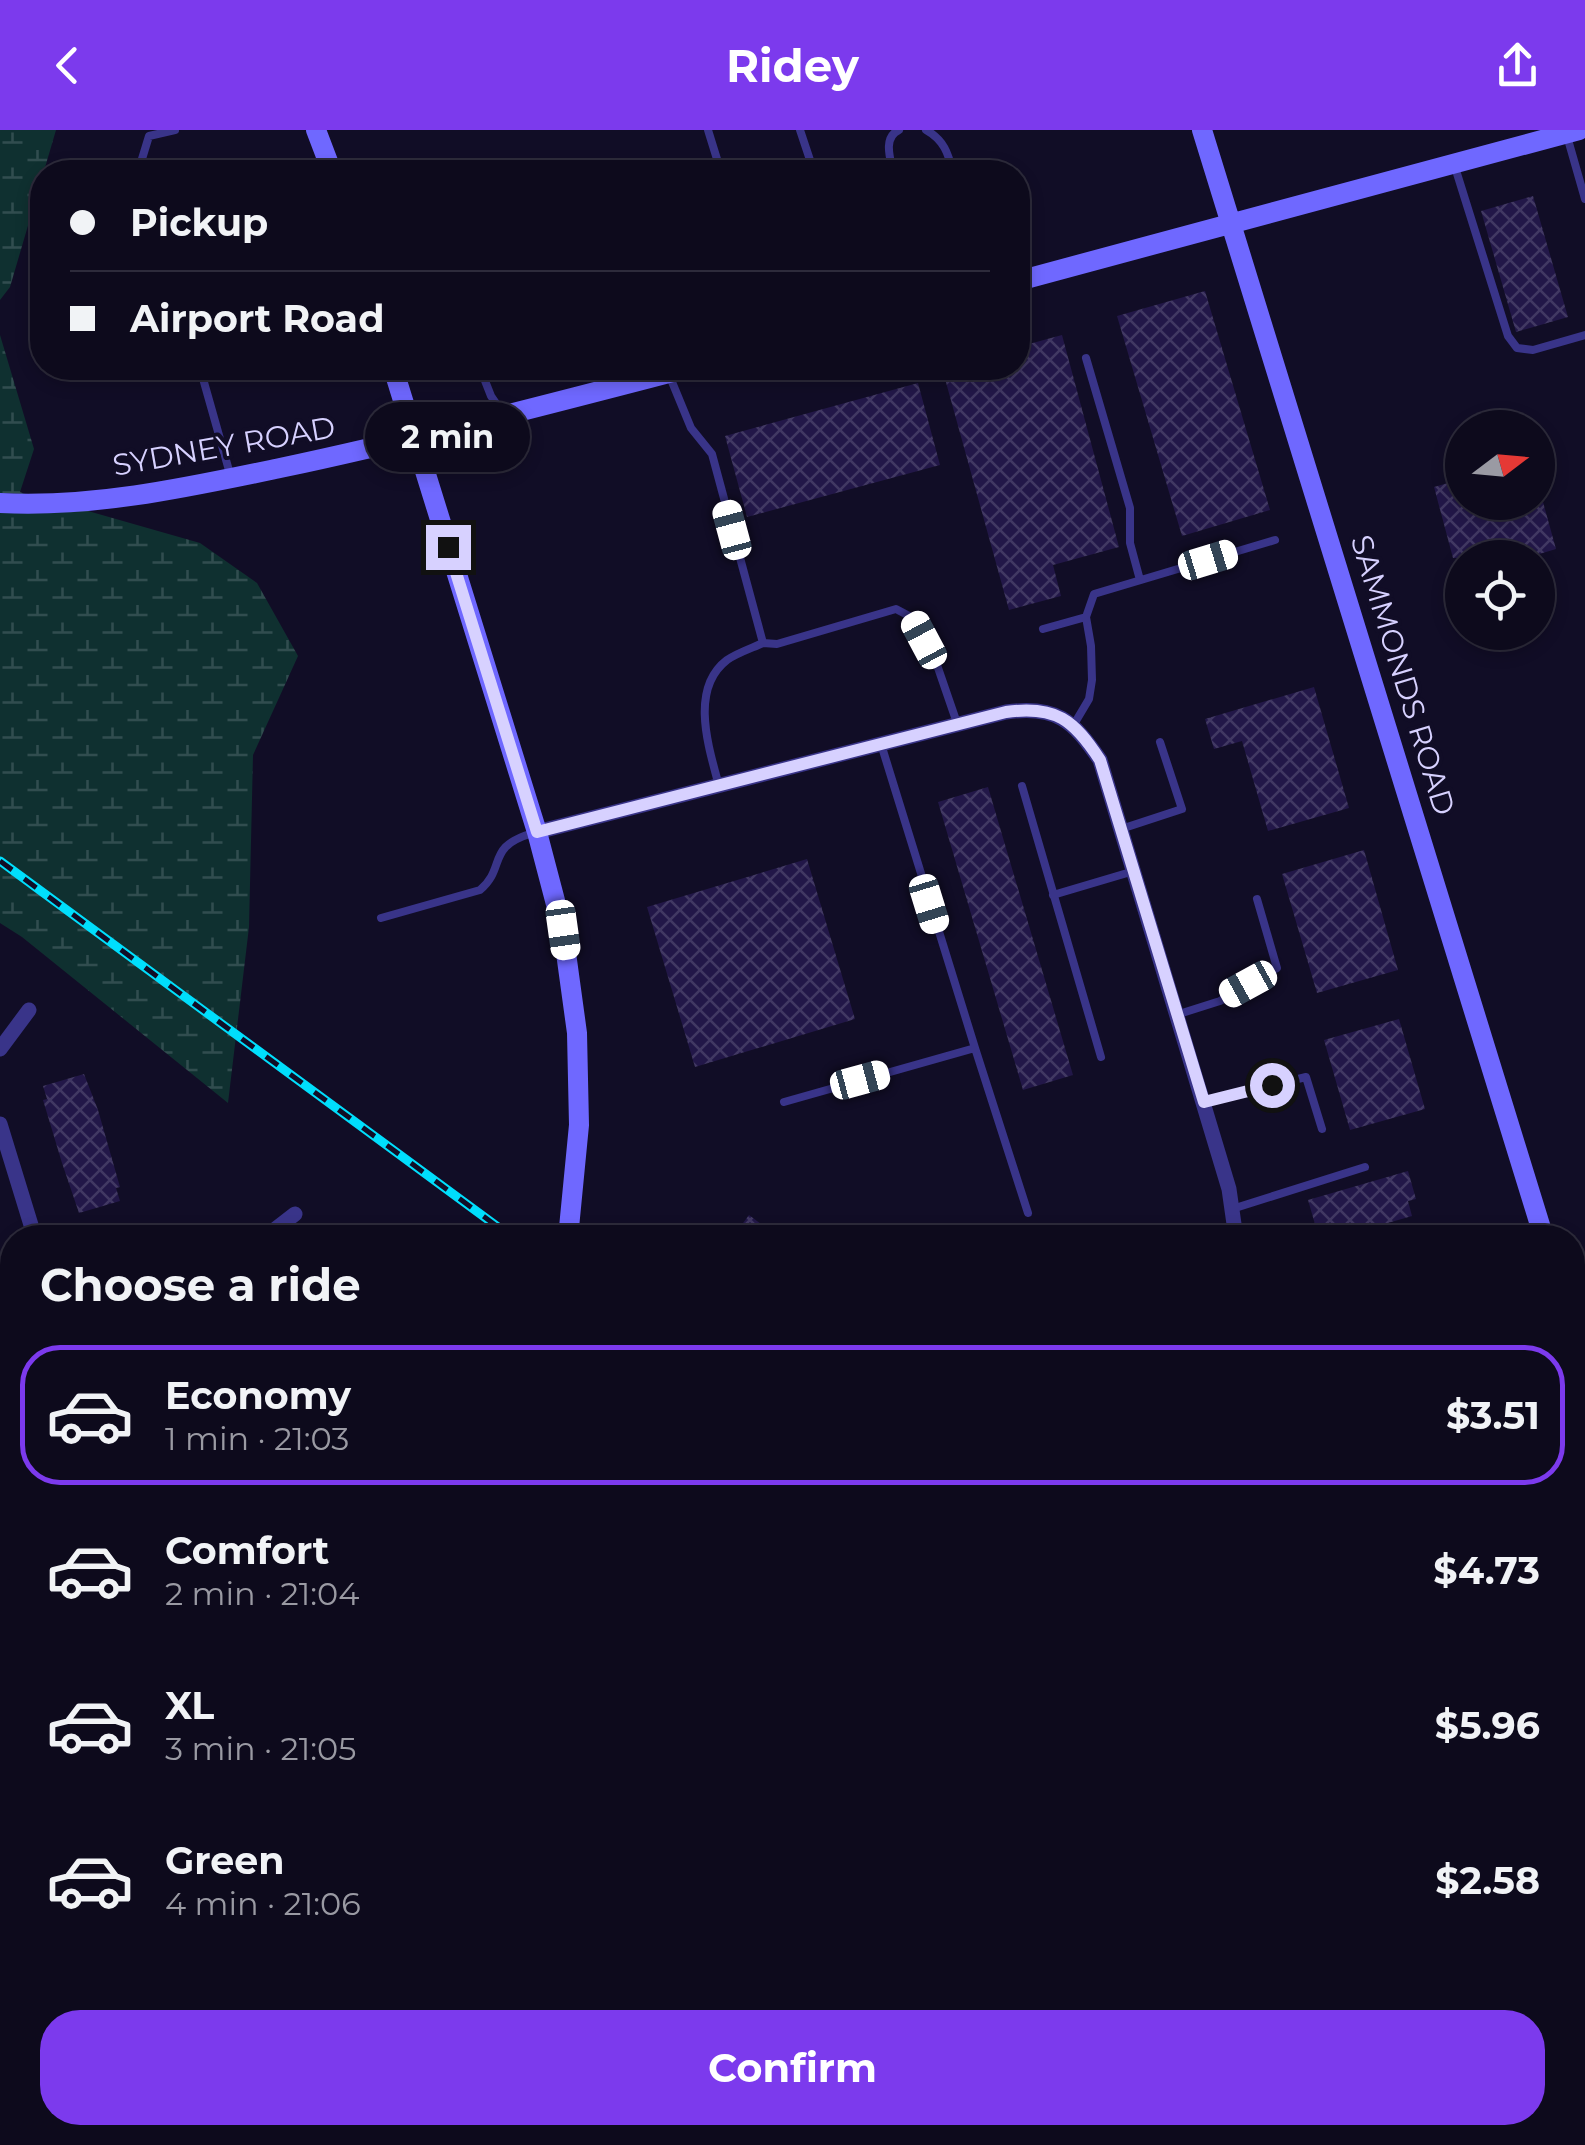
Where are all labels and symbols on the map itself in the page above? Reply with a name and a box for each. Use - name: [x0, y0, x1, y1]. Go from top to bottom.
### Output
- callout: 2 min: [366, 402, 530, 472]
- street label: SYDNEY ROAD: [110, 408, 338, 484]
- north arrow: [1445, 410, 1555, 520]
- car: [710, 497, 754, 563]
- route end: [426, 525, 471, 570]
- street label: SAMMONDS ROAD: [1343, 531, 1463, 819]
- car: [1175, 537, 1241, 583]
- car: [897, 606, 951, 674]
- car: [906, 871, 952, 937]
- car: [544, 898, 582, 962]
- car: [1214, 956, 1282, 1012]
- car: [827, 1058, 893, 1102]
- route start: [1250, 1063, 1295, 1108]

